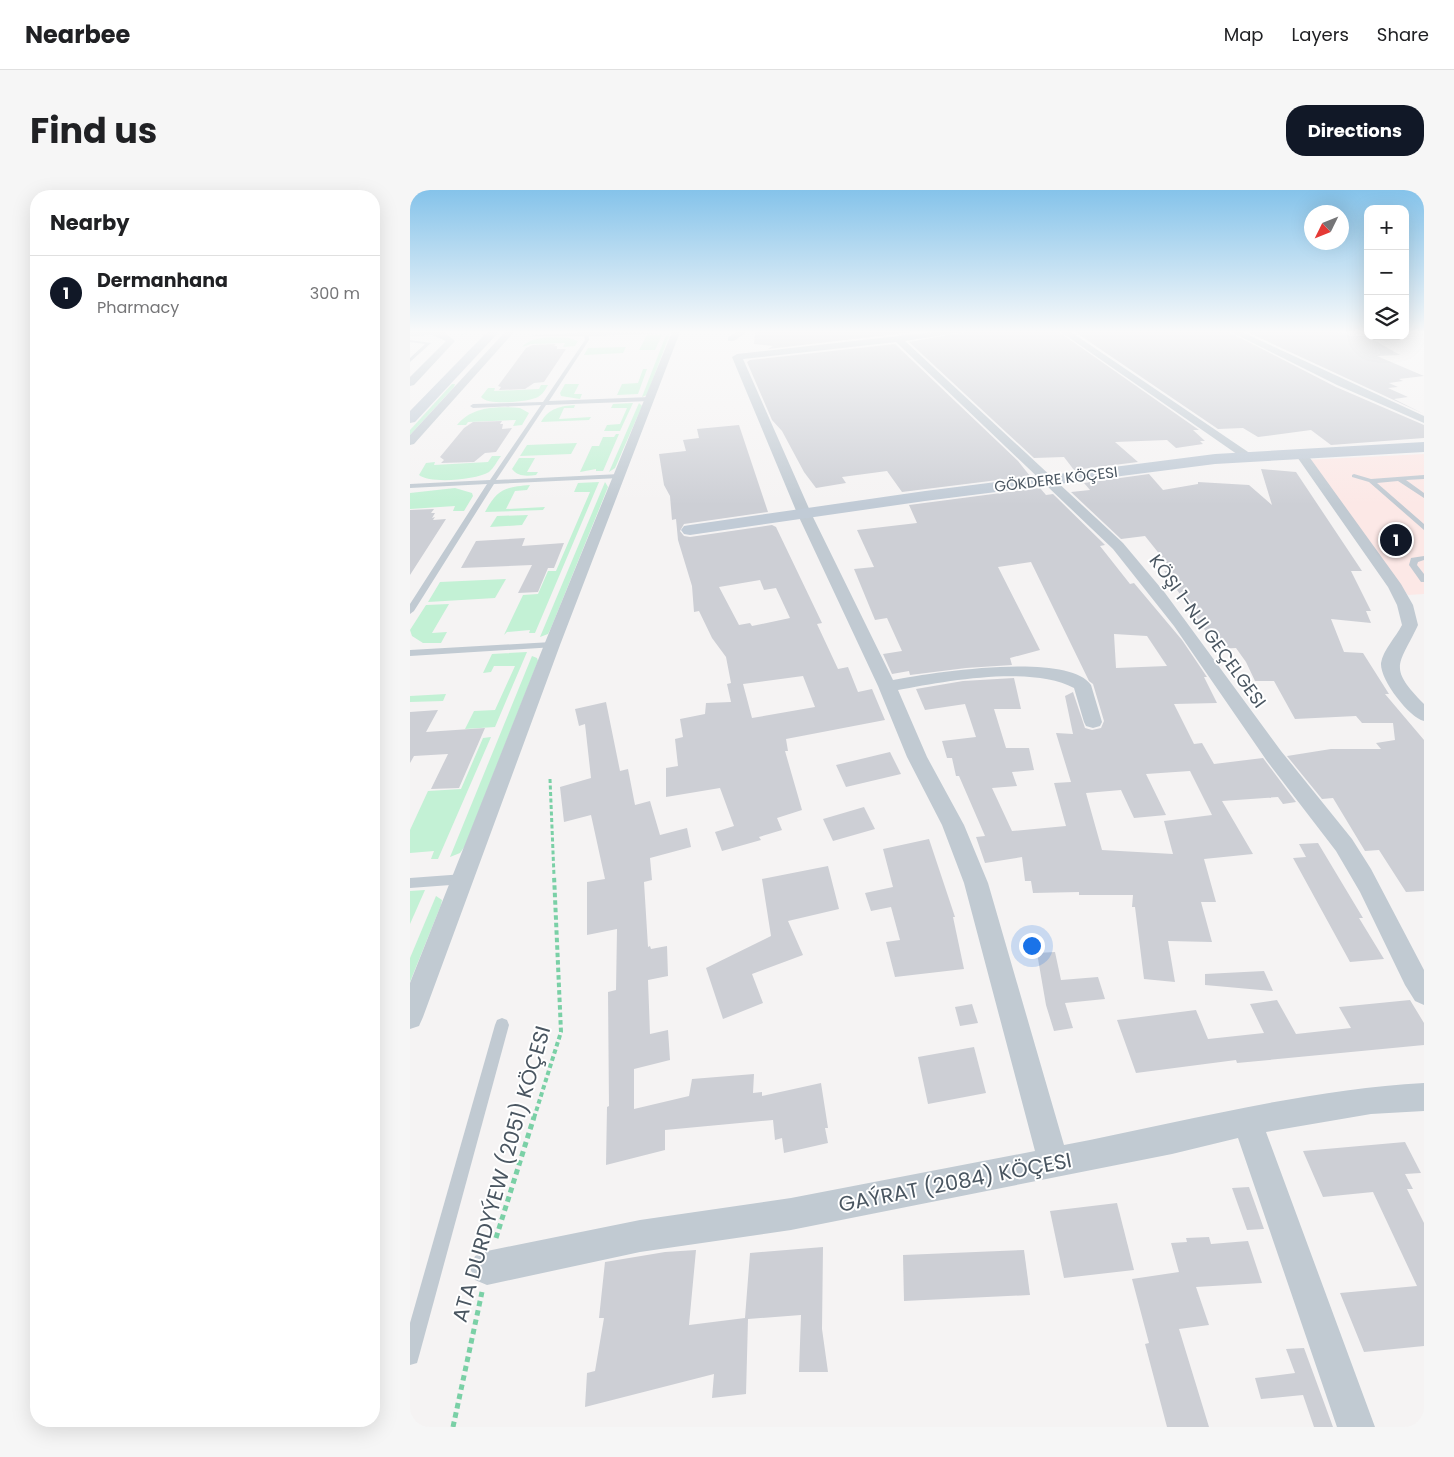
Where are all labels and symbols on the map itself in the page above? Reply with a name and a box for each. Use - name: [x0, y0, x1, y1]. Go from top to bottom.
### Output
- north arrow: [1304, 205, 1349, 250]
- street label: GÖKDERE KÖÇESI: [993, 461, 1119, 497]
- pin: 1: [1380, 521, 1412, 559]
- street label: KÖŞI 1-NJI GEÇELGESI: [1144, 549, 1272, 713]
- your location: [1019, 933, 1045, 959]
- street label: ATA DURDYÝEW (2051) KÖÇESI: [445, 1023, 557, 1325]
- street label: GAÝRAT (2084) KÖÇESI: [836, 1145, 1074, 1219]

